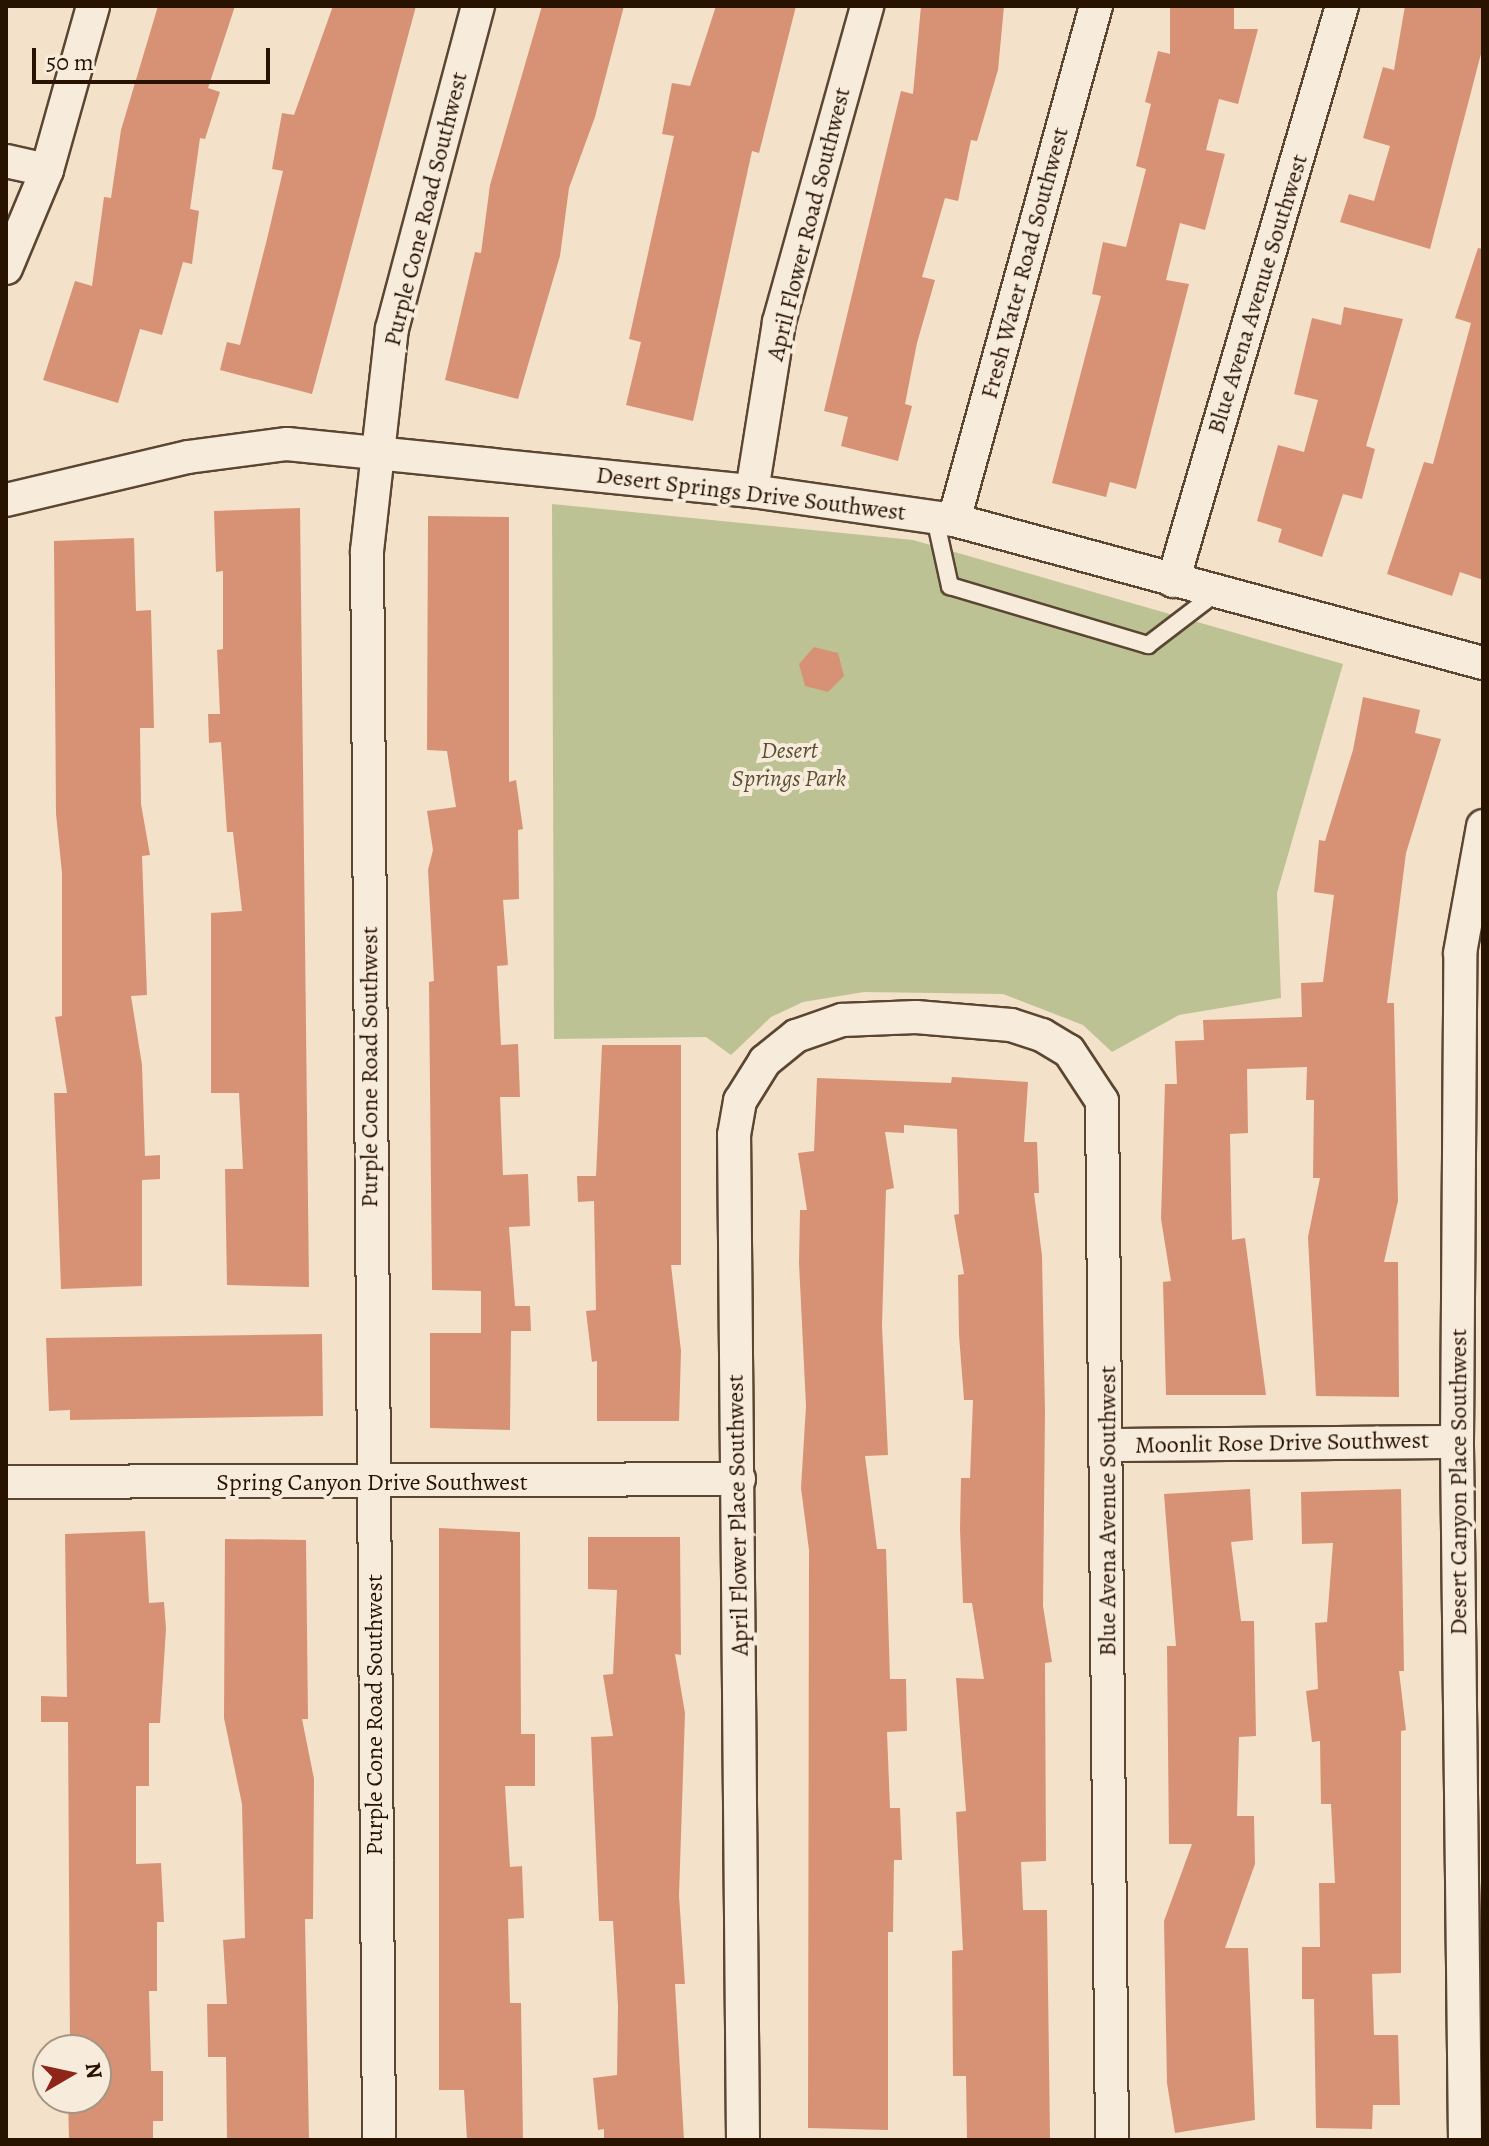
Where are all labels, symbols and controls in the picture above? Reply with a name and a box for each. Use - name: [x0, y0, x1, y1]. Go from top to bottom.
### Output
- scale bar: [36, 32, 274, 82]
- text: 50 m: [46, 46, 94, 78]
- street label: Purple Cone Road Southwest: [378, 69, 474, 349]
- street label: April Flower Road Southwest: [761, 84, 857, 364]
- street label: Fresh Water Road Southwest: [975, 124, 1075, 402]
- street label: Blue Avena Avenue Southwest: [1202, 151, 1314, 437]
- street label: Desert Springs Drive Southwest: [595, 461, 907, 527]
- park label: Desert Springs Park: [732, 737, 846, 793]
- street label: Purple Cone Road Southwest: [356, 926, 384, 1208]
- street label: Desert Canyon Place Southwest: [1445, 1329, 1473, 1635]
- street label: Blue Avena Avenue Southwest: [1094, 1366, 1122, 1656]
- street label: April Flower Place Southwest: [721, 1374, 755, 1656]
- street label: Moonlit Rose Drive Southwest: [1135, 1426, 1429, 1460]
- street label: Spring Canyon Drive Southwest: [216, 1469, 528, 1497]
- street label: Purple Cone Road Southwest: [361, 1574, 389, 1856]
- north arrow: [32, 2034, 112, 2114]
- text: N: [78, 2060, 110, 2081]

